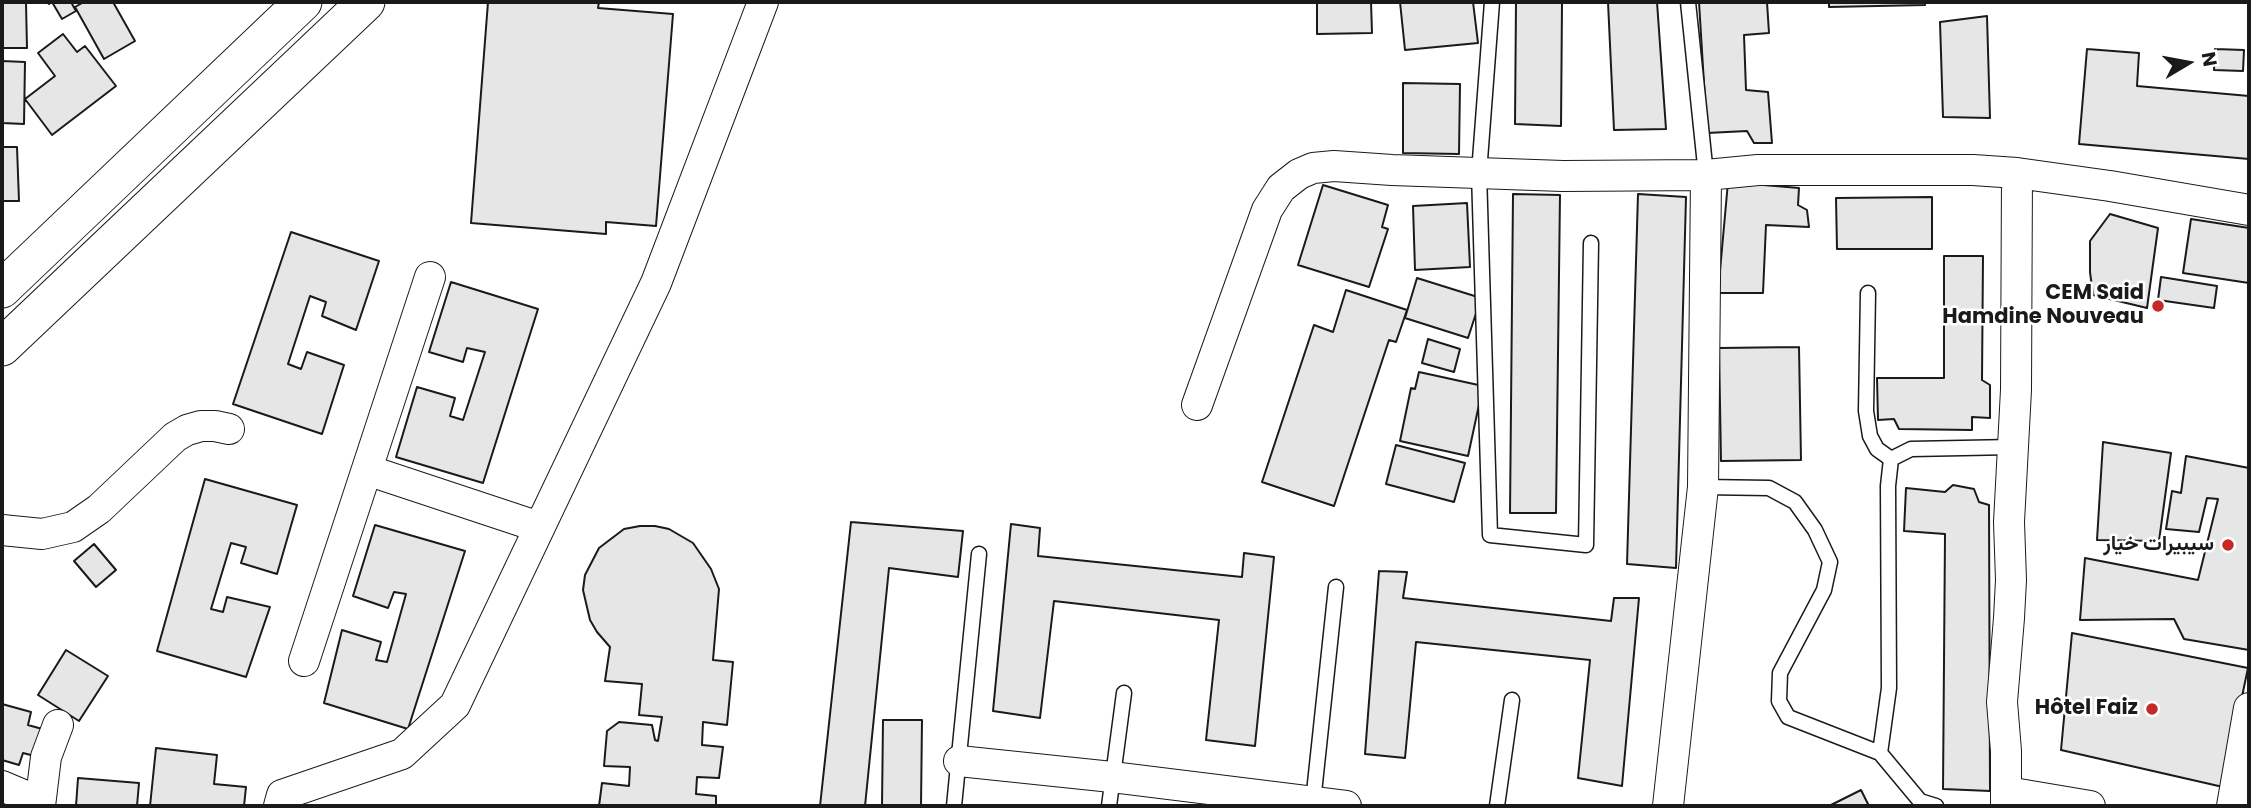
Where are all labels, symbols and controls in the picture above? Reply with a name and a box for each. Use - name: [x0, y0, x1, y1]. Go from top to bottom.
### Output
- north arrow: [2153, 28, 2223, 98]
- text: N: [2195, 50, 2224, 69]
- place label: CEM Said Hamdine Nouveau: [1942, 281, 2144, 331]
- marker: CEM Said Hamdine Nouveau: [2150, 298, 2166, 314]
- place label: سيبيرات خيار: [2103, 532, 2214, 558]
- marker: سيبيرات خيار: [2220, 537, 2236, 553]
- place label: Hôtel Faiz: [2035, 696, 2138, 722]
- marker: Hôtel Faiz: [2144, 701, 2160, 717]

